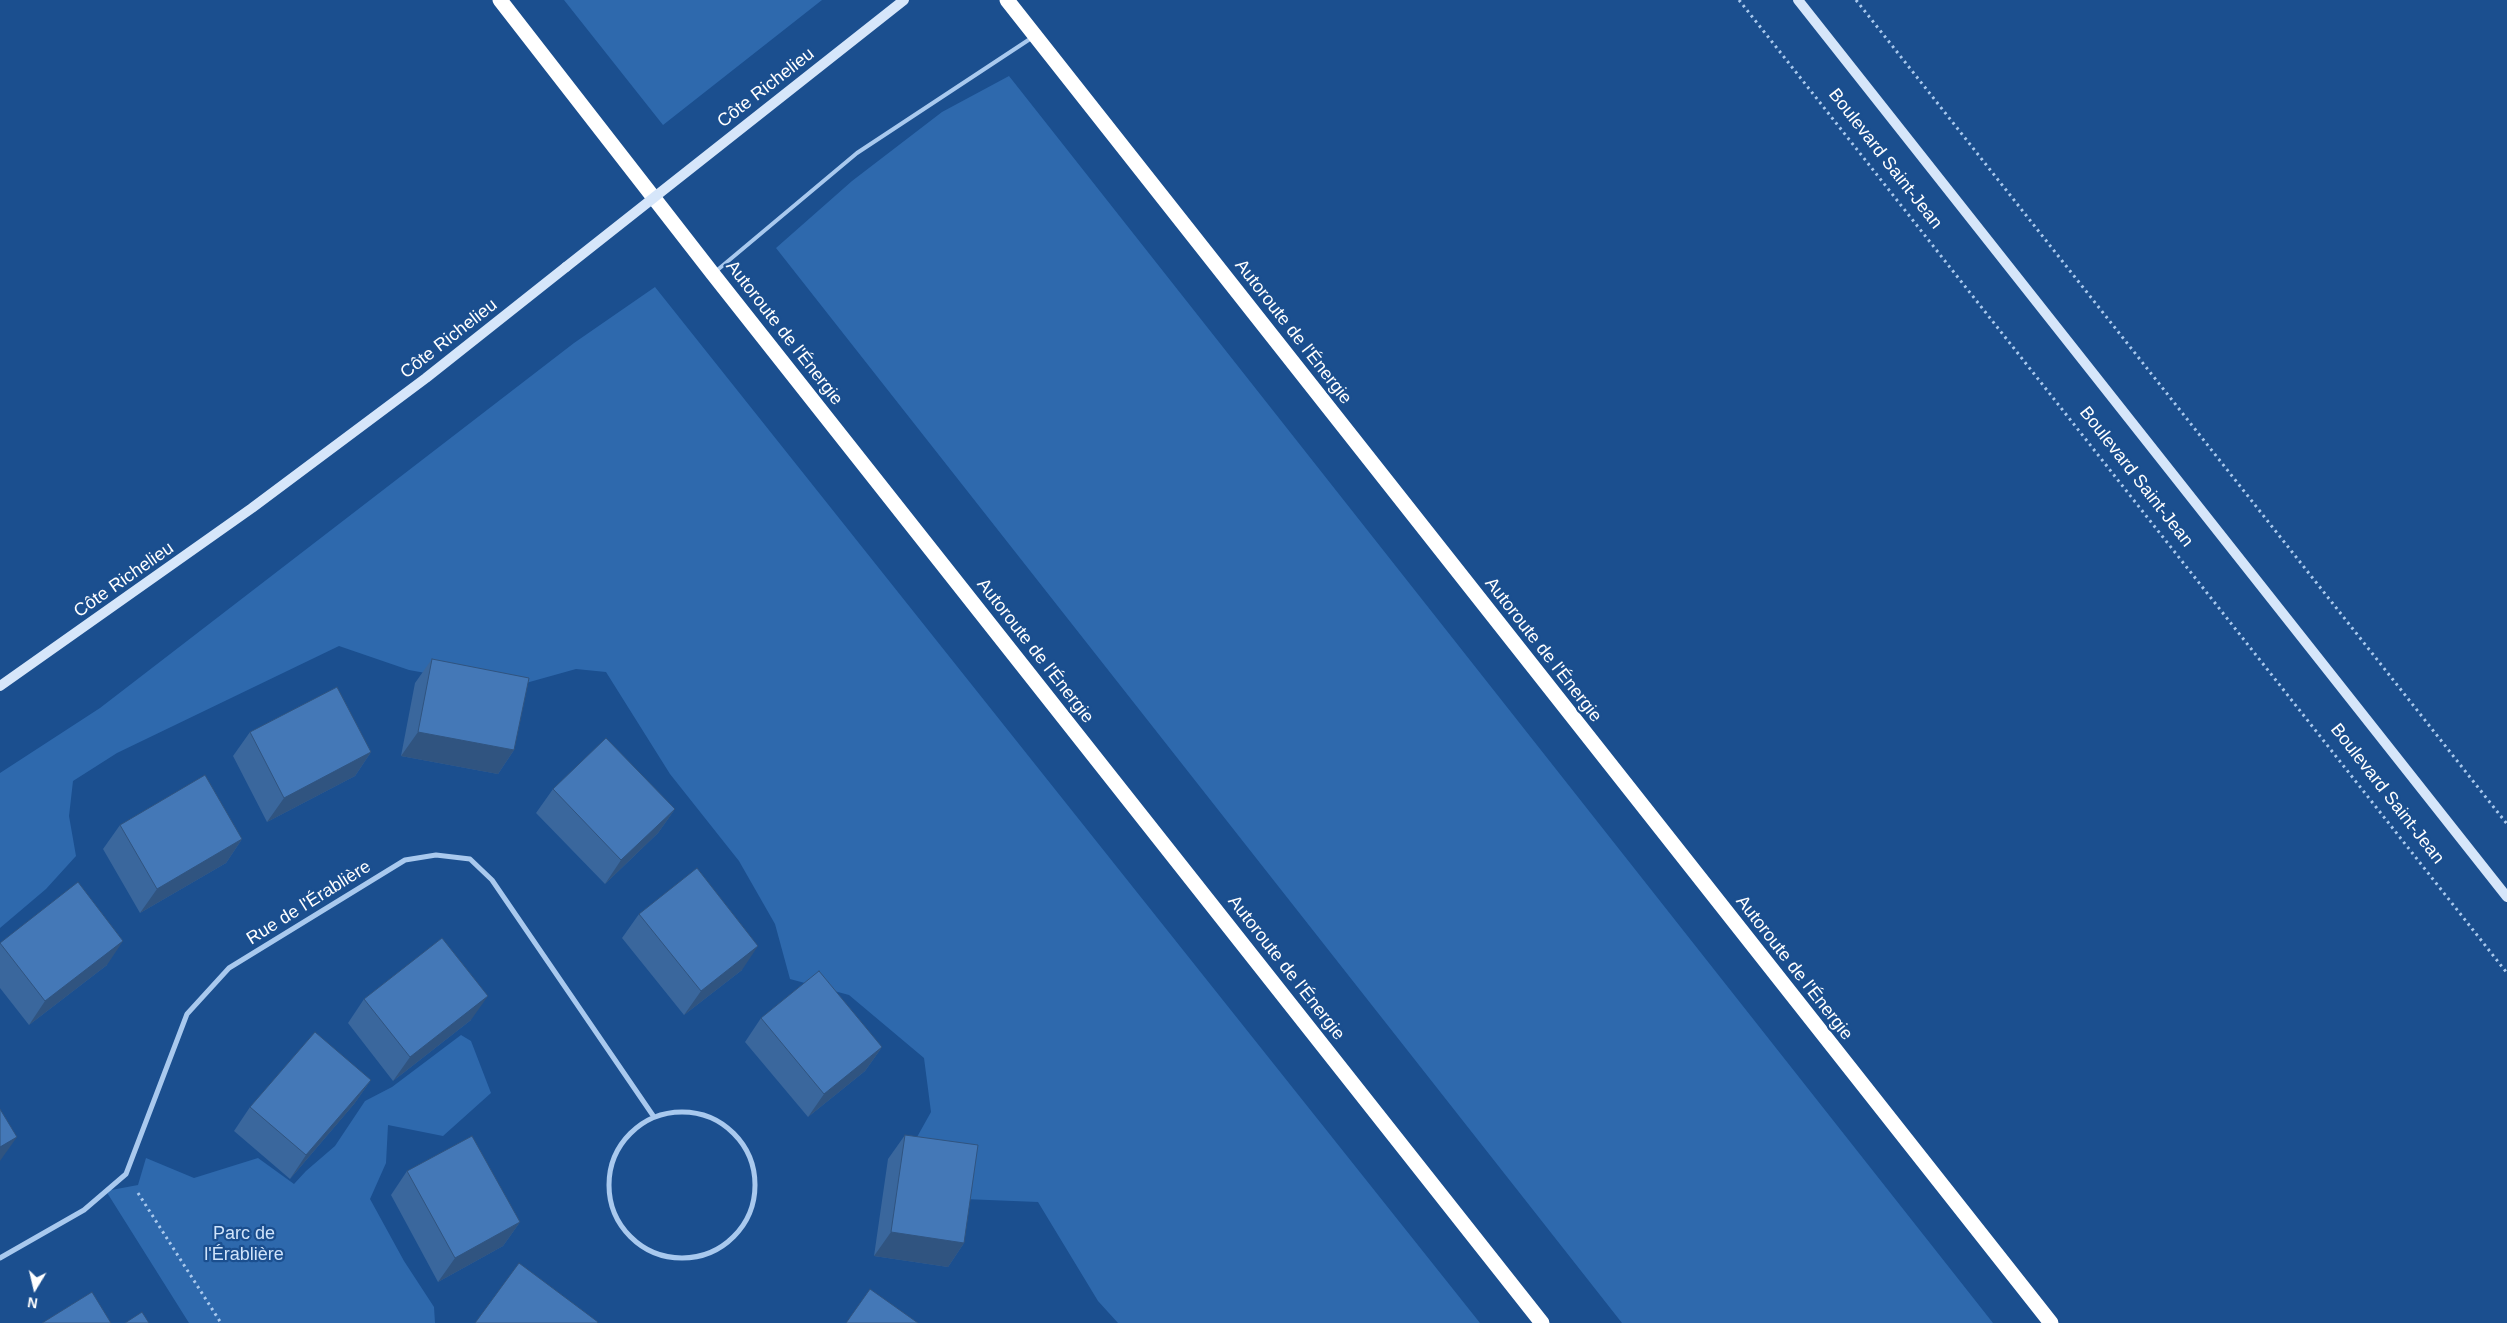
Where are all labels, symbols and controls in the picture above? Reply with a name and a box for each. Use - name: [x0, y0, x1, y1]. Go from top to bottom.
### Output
- street label: Côte Richelieu: [713, 43, 819, 133]
- street label: Boulevard Saint-Jean: [1824, 85, 1946, 233]
- street label: Autoroute de l'Énergie: [1230, 255, 1356, 409]
- street label: Autoroute de l'Énergie: [721, 256, 847, 410]
- street label: Côte Richelieu: [396, 294, 502, 384]
- street label: Boulevard Saint-Jean: [2075, 403, 2197, 551]
- street label: Côte Richelieu: [70, 538, 178, 622]
- street label: Autoroute de l'Énergie: [1480, 573, 1606, 727]
- street label: Autoroute de l'Énergie: [972, 574, 1098, 728]
- street label: Boulevard Saint-Jean: [2326, 720, 2448, 868]
- street label: Rue de l'Érablière: [243, 856, 375, 950]
- street label: Autoroute de l'Énergie: [1223, 891, 1349, 1045]
- street label: Autoroute de l'Énergie: [1731, 891, 1857, 1045]
- park label: Parc de l'Érablière: [204, 1223, 284, 1266]
- north arrow: [10, 1263, 60, 1313]
- text: N: [26, 1294, 39, 1312]

